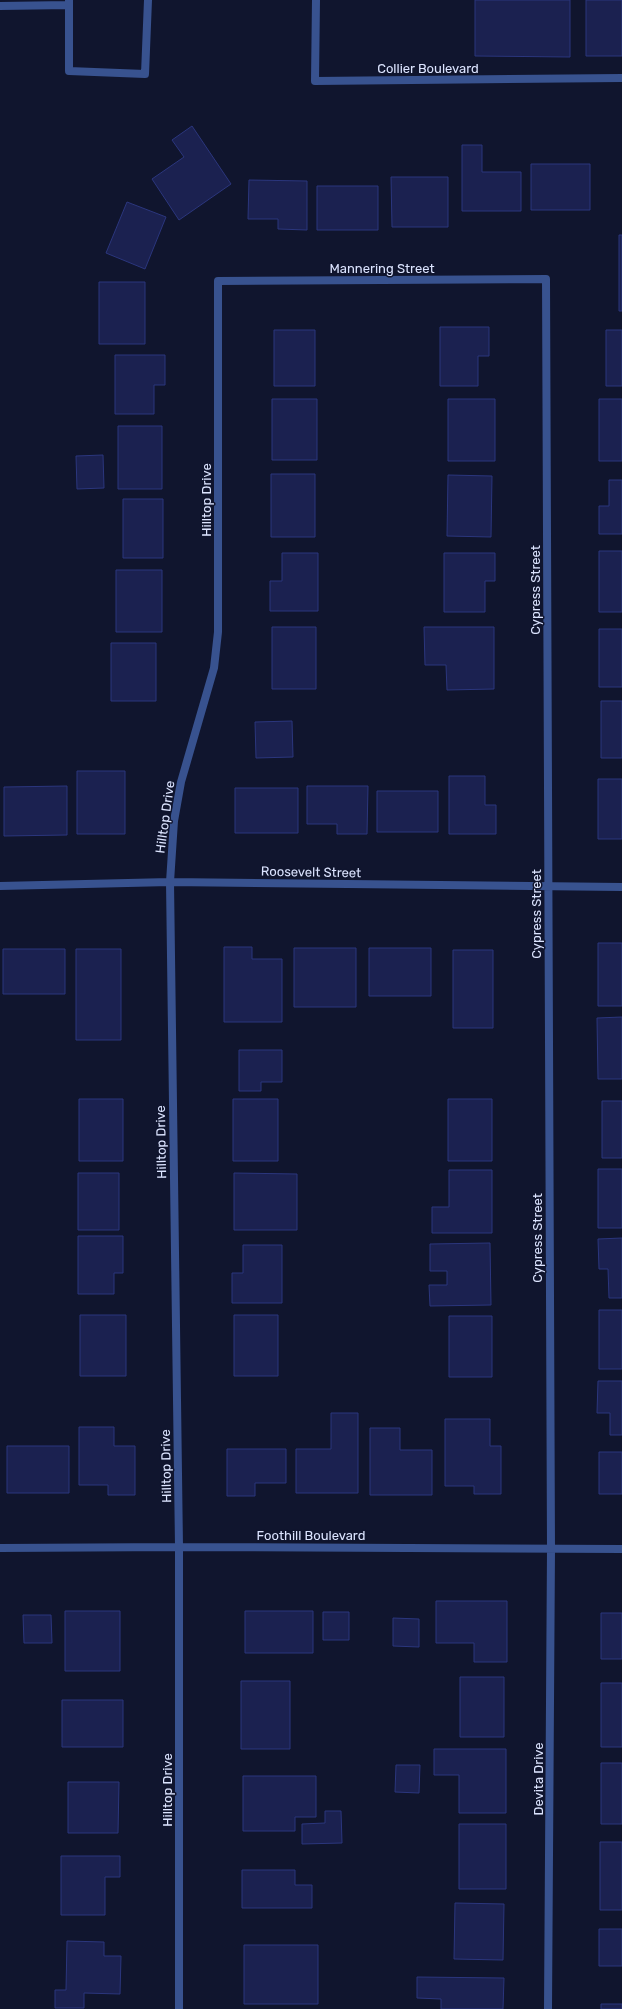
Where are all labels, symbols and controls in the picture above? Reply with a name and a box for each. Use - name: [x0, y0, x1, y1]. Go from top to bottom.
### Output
- street label: Collier Boulevard: [377, 61, 479, 76]
- street label: Mannering Street: [329, 261, 435, 277]
- street label: Hilltop Drive: [199, 463, 214, 537]
- street label: Cypress Street: [528, 545, 543, 635]
- street label: Hilltop Drive: [152, 780, 178, 854]
- street label: Roosevelt Street: [261, 864, 361, 880]
- street label: Cypress Street: [529, 869, 544, 959]
- street label: Hilltop Drive: [153, 1105, 169, 1179]
- street label: Cypress Street: [530, 1193, 545, 1283]
- street label: Hilltop Drive: [158, 1429, 174, 1503]
- street label: Foothill Boulevard: [257, 1528, 365, 1543]
- street label: Devita Drive: [531, 1742, 546, 1816]
- street label: Hilltop Drive: [160, 1753, 175, 1827]

